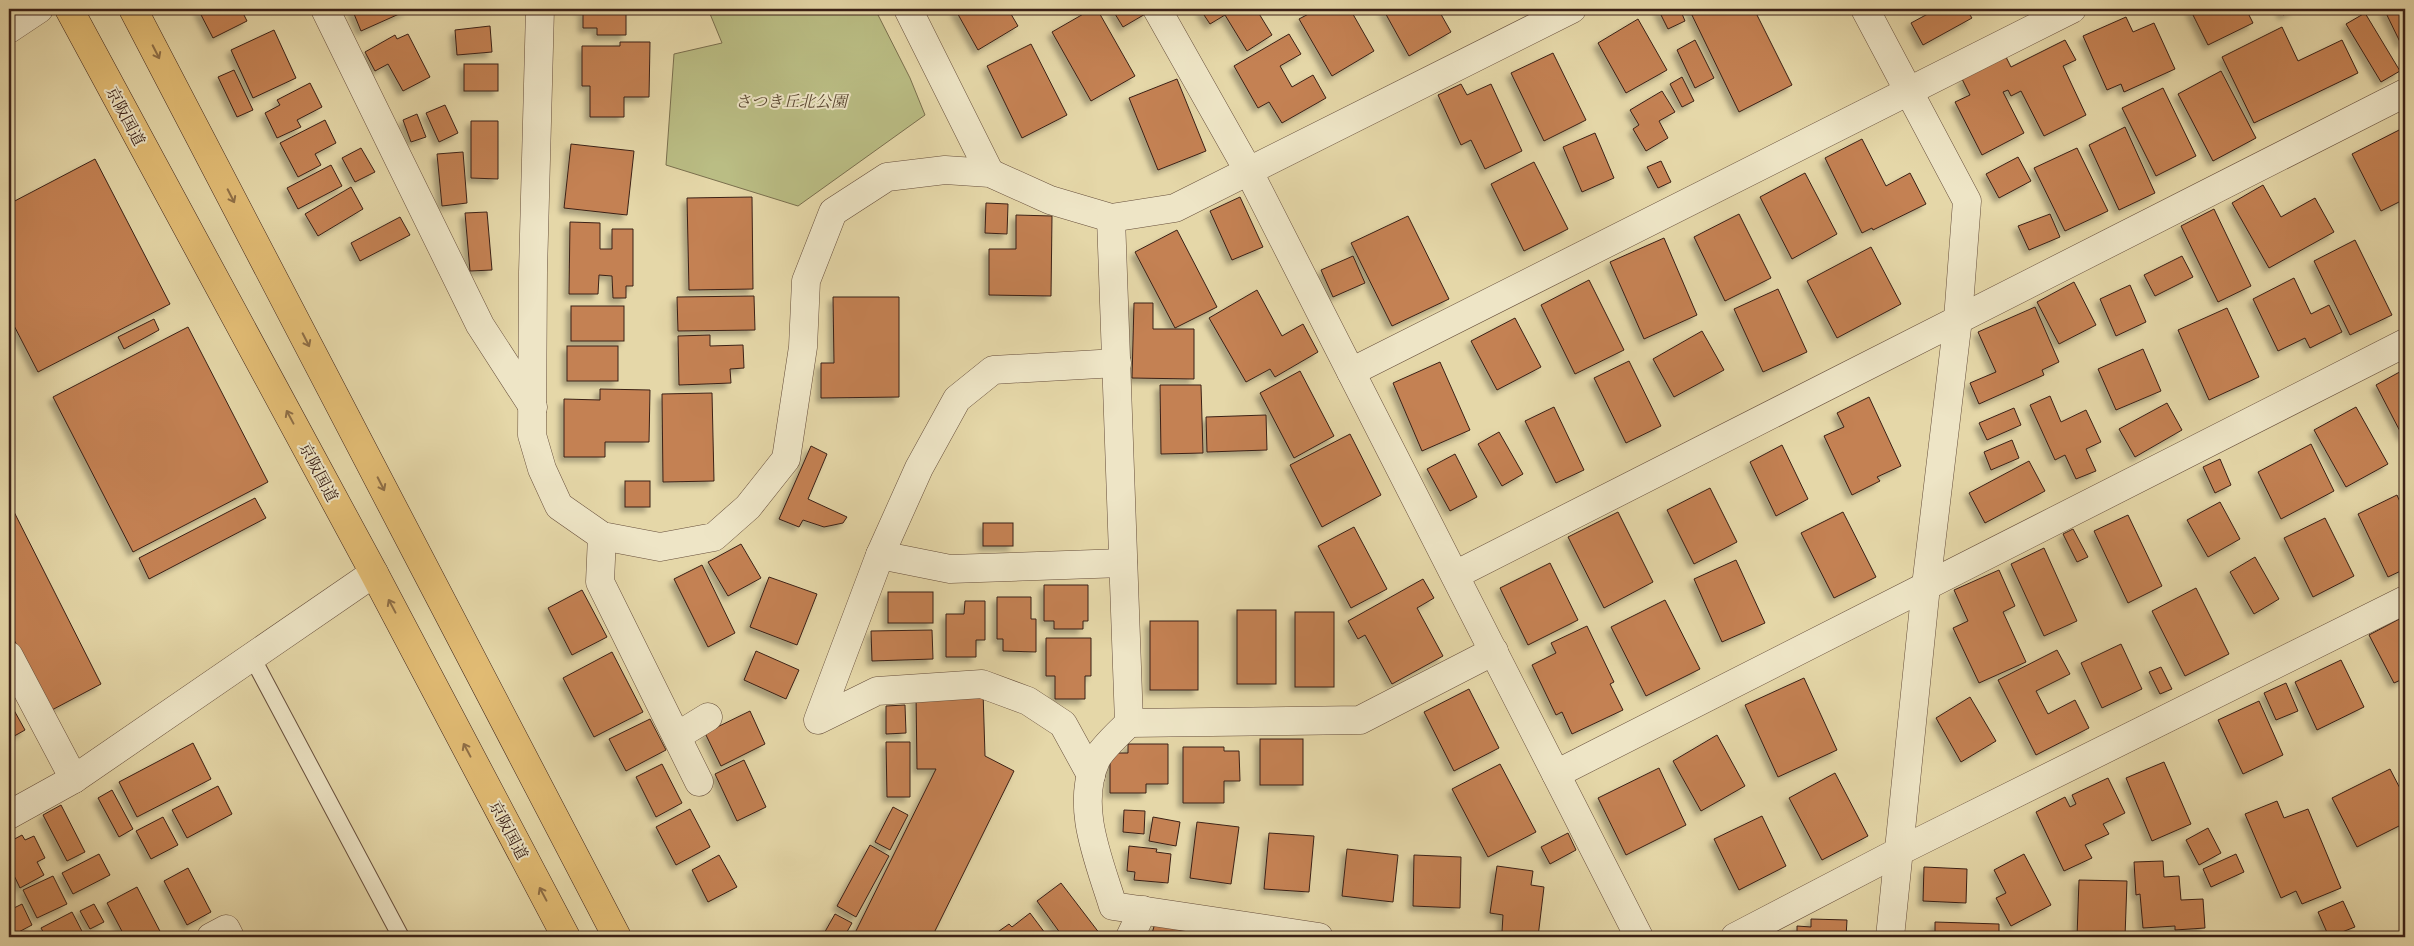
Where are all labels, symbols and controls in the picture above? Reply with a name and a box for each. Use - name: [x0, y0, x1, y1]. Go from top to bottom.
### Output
- one-way arrow: [152, 44, 161, 59]
- street label: 京阪国道: [101, 83, 150, 149]
- park label: さつき丘北公園: [735, 91, 850, 112]
- one-way arrow: [227, 188, 236, 203]
- one-way arrow: [301, 333, 311, 348]
- one-way arrow: [285, 410, 294, 425]
- street label: 京阪国道: [294, 439, 343, 505]
- one-way arrow: [376, 477, 386, 492]
- one-way arrow: [387, 599, 397, 614]
- one-way arrow: [462, 743, 472, 758]
- street label: 京阪国道: [484, 797, 533, 863]
- one-way arrow: [538, 887, 547, 902]

